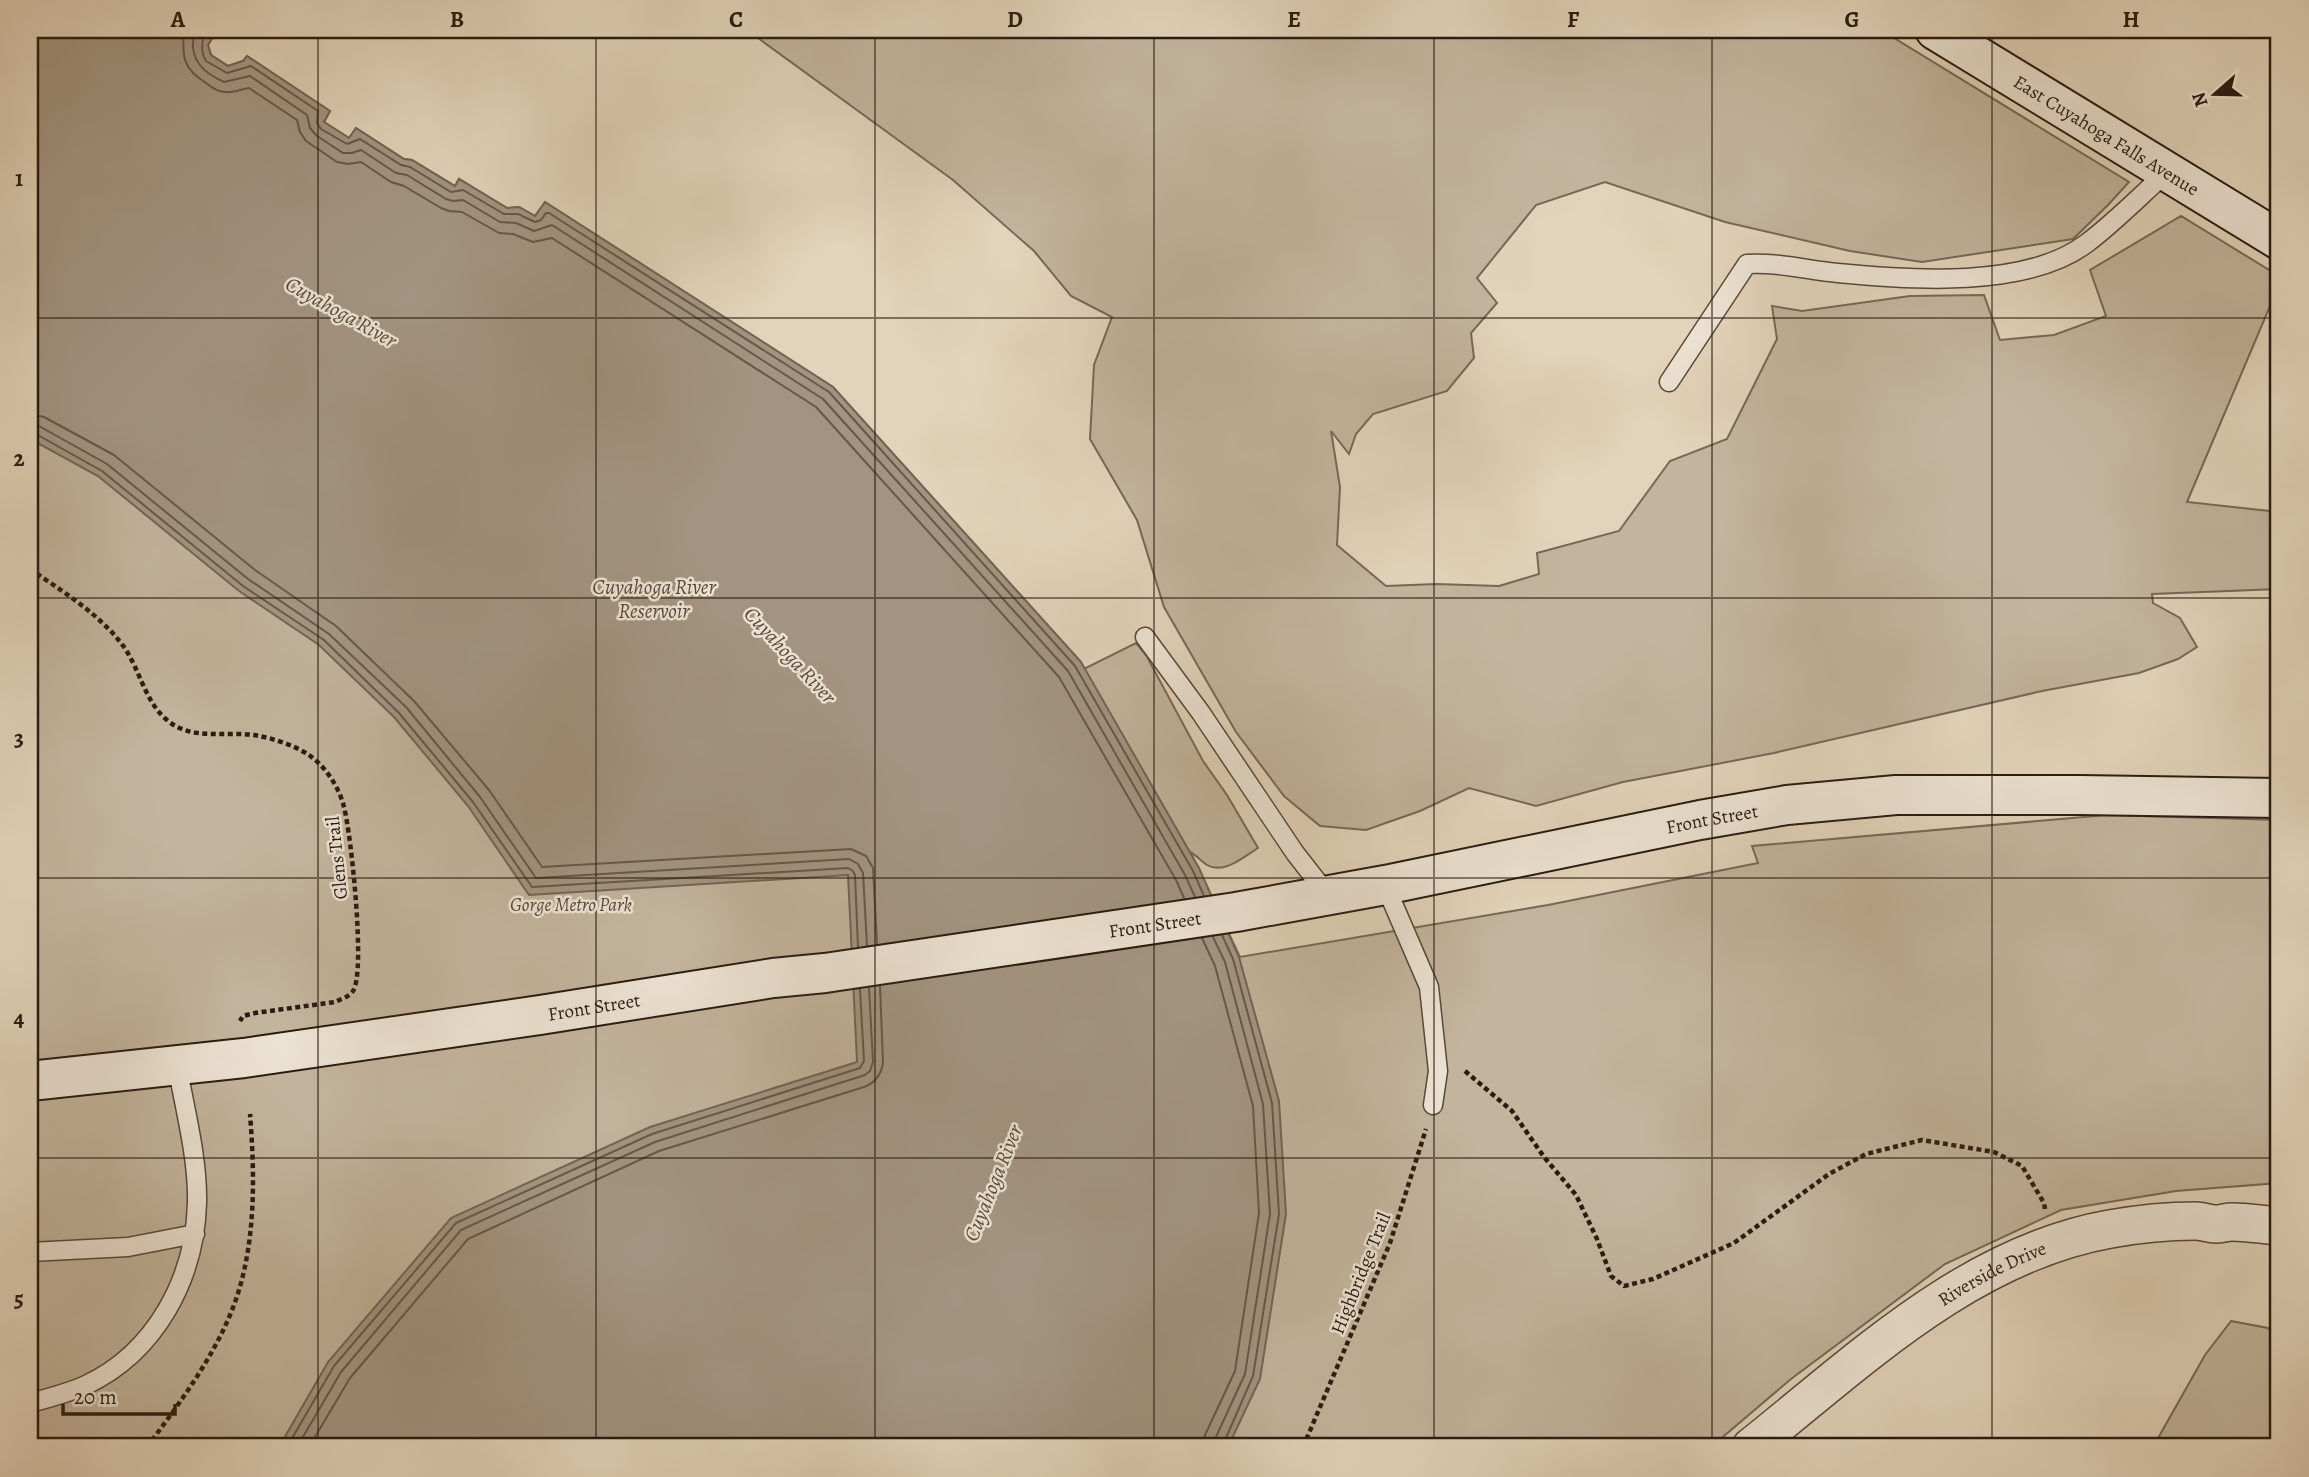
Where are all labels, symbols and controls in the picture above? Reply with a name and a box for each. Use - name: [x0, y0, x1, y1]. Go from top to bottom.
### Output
- text: A: [170, 4, 186, 35]
- text: B: [450, 4, 464, 35]
- text: C: [729, 4, 743, 35]
- text: D: [1007, 4, 1023, 35]
- text: E: [1287, 4, 1301, 35]
- text: F: [1567, 4, 1580, 35]
- text: G: [1844, 4, 1860, 35]
- text: H: [2122, 4, 2140, 35]
- north arrow: [2180, 60, 2250, 130]
- street label: East Cuyahoga Falls Avenue: [2008, 69, 2204, 202]
- text: N: [2185, 88, 2215, 110]
- text: 1: [15, 163, 23, 194]
- water label: Cuyahoga River: [280, 270, 402, 355]
- text: 2: [13, 443, 25, 474]
- water label: Cuyahoga River Reservoir: [592, 573, 716, 625]
- water label: Cuyahoga River: [738, 600, 843, 710]
- text: 3: [14, 723, 24, 754]
- street label: Front Street: [1664, 798, 1760, 841]
- street label: Glens Trail: [320, 815, 354, 901]
- park label: Gorge Metro Park: [510, 892, 632, 918]
- street label: Front Street: [1107, 905, 1203, 945]
- street label: Front Street: [546, 987, 642, 1028]
- text: 4: [14, 1003, 25, 1034]
- water label: Cuyahoga River: [957, 1120, 1029, 1245]
- street label: Highbridge Trail: [1325, 1208, 1397, 1338]
- street label: Riverside Drive: [1933, 1235, 2050, 1313]
- text: 5: [14, 1283, 24, 1314]
- scale bar: [63, 1372, 175, 1416]
- text: 20 m: [74, 1383, 117, 1411]

